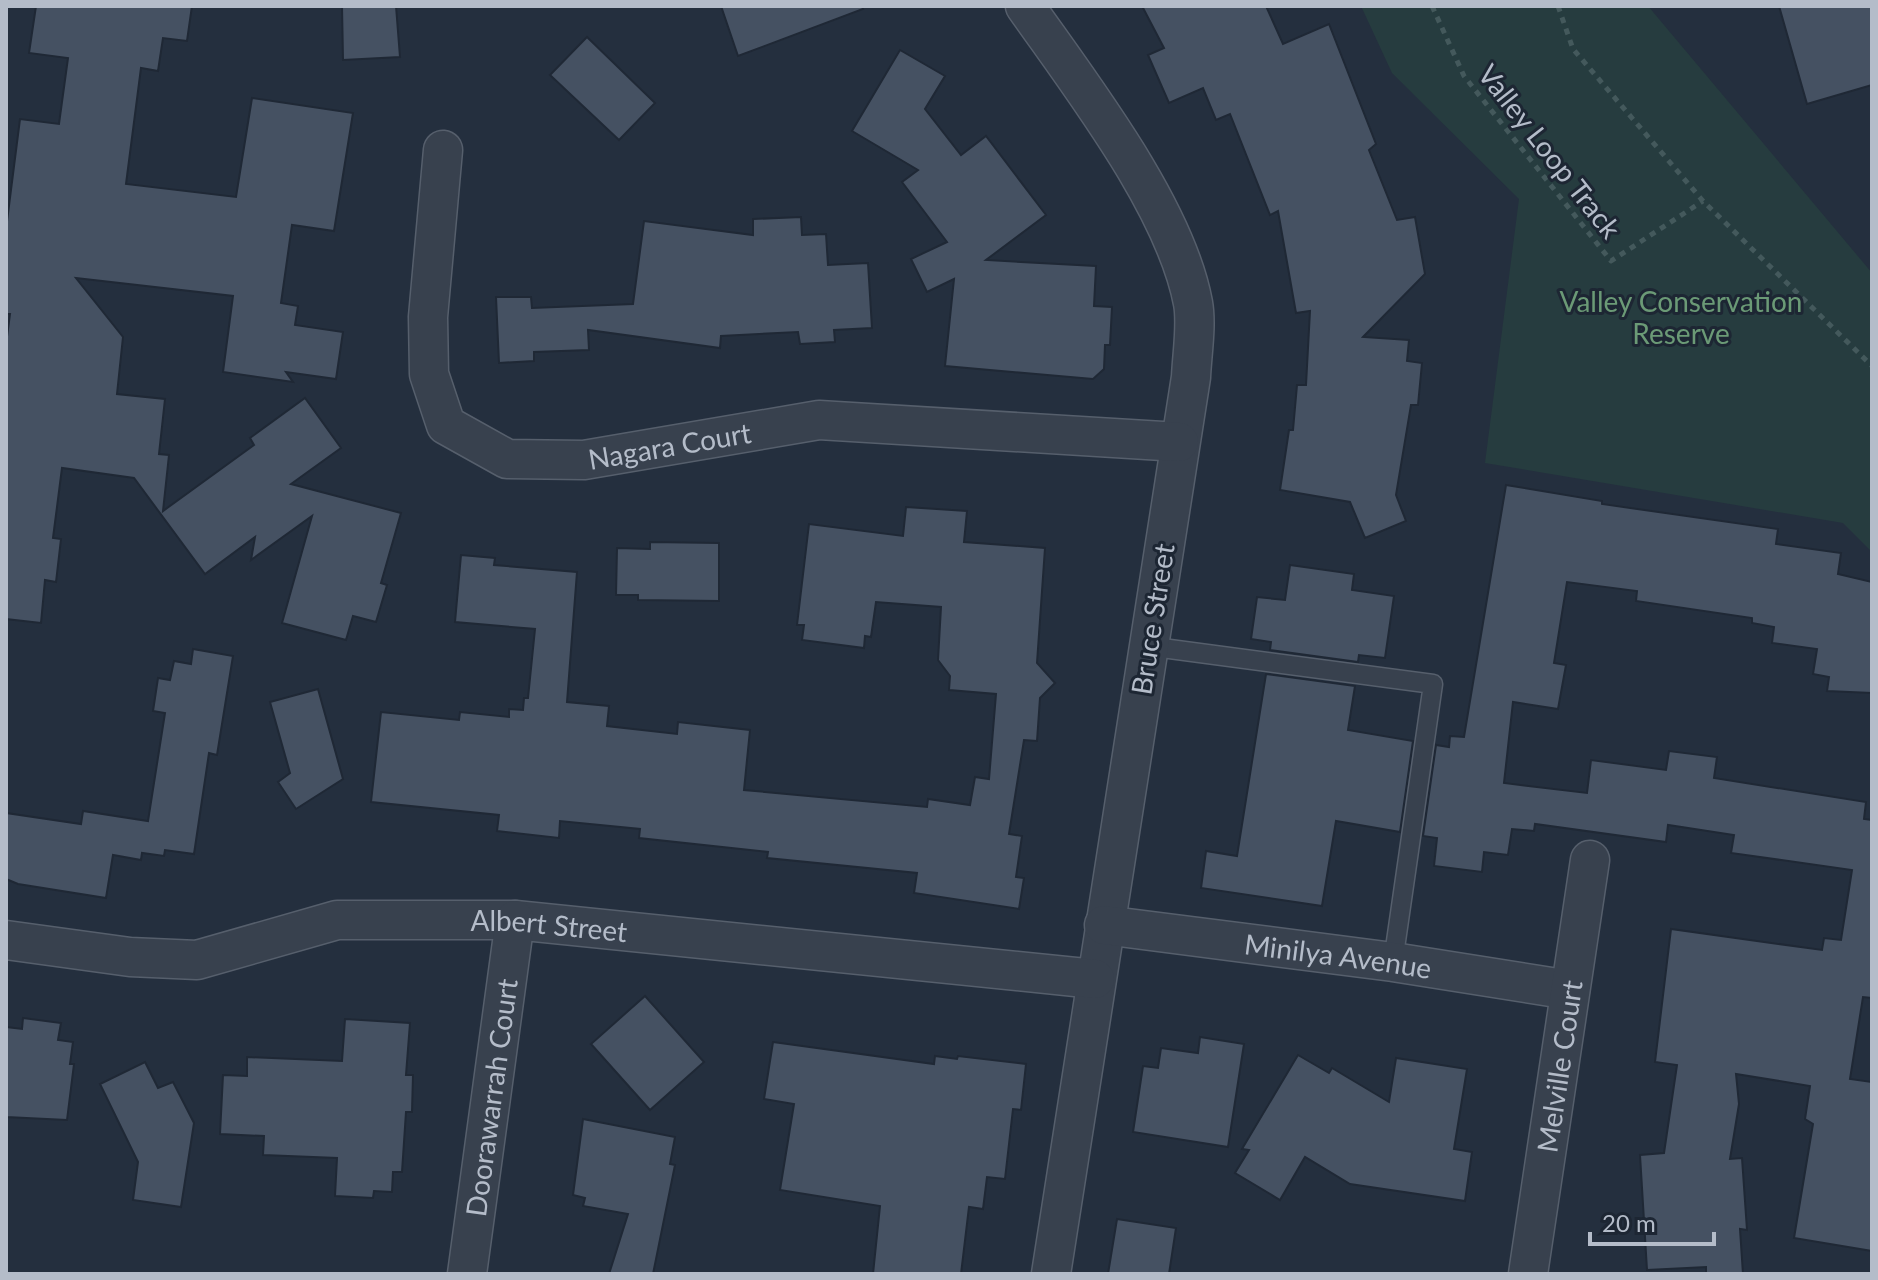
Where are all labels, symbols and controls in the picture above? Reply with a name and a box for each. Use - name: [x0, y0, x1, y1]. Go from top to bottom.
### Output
- street label: Valley Loop Track: [1472, 57, 1629, 245]
- park label: Valley Conservation Reserve: [1559, 284, 1803, 350]
- street label: Nagara Court: [585, 415, 753, 476]
- street label: Bruce Street: [1123, 541, 1181, 697]
- street label: Albert Street: [471, 903, 629, 948]
- street label: Minilya Avenue: [1242, 926, 1434, 985]
- street label: Doorawarrah Court: [458, 977, 524, 1219]
- street label: Melville Court: [1529, 978, 1589, 1155]
- scale bar: [1590, 1196, 1714, 1246]
- text: 20 m: [1602, 1208, 1656, 1237]

